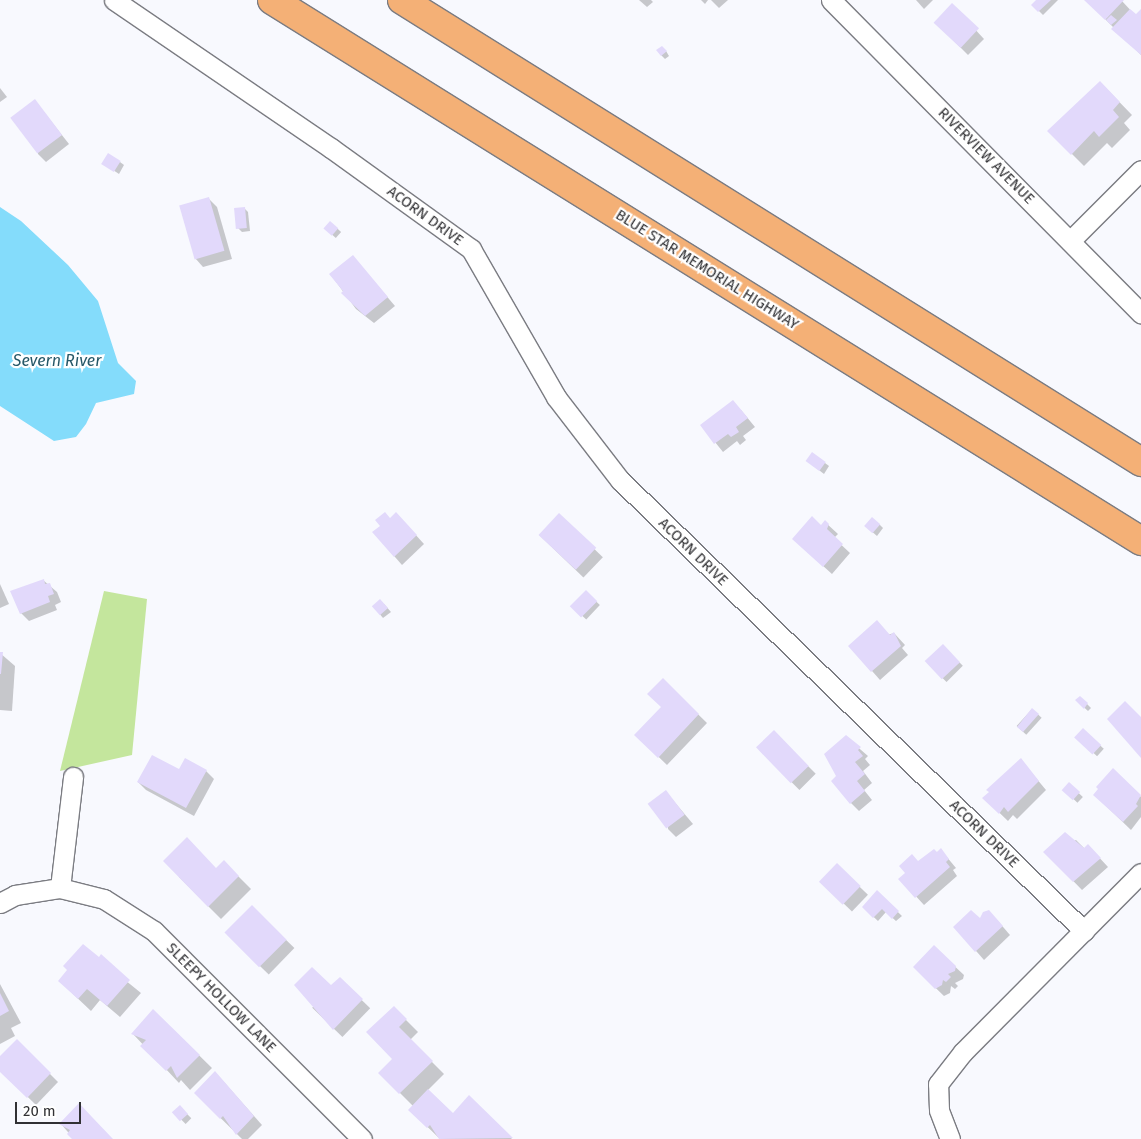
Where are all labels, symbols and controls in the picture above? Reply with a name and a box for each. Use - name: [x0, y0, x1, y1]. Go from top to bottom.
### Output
- street label: RIVERVIEW AVENUE: [934, 104, 1038, 208]
- street label: ACORN DRIVE: [383, 182, 467, 250]
- street label: BLUE STAR MEMORIAL HIGHWAY: [612, 206, 802, 334]
- water label: Severn River: [13, 351, 101, 371]
- street label: ACORN DRIVE: [654, 514, 732, 590]
- street label: ACORN DRIVE: [945, 796, 1023, 872]
- street label: SLEEPY HOLLOW LANE: [162, 939, 280, 1057]
- scale bar: [18, 1092, 84, 1124]
- text: 20 m: [23, 1102, 56, 1120]

